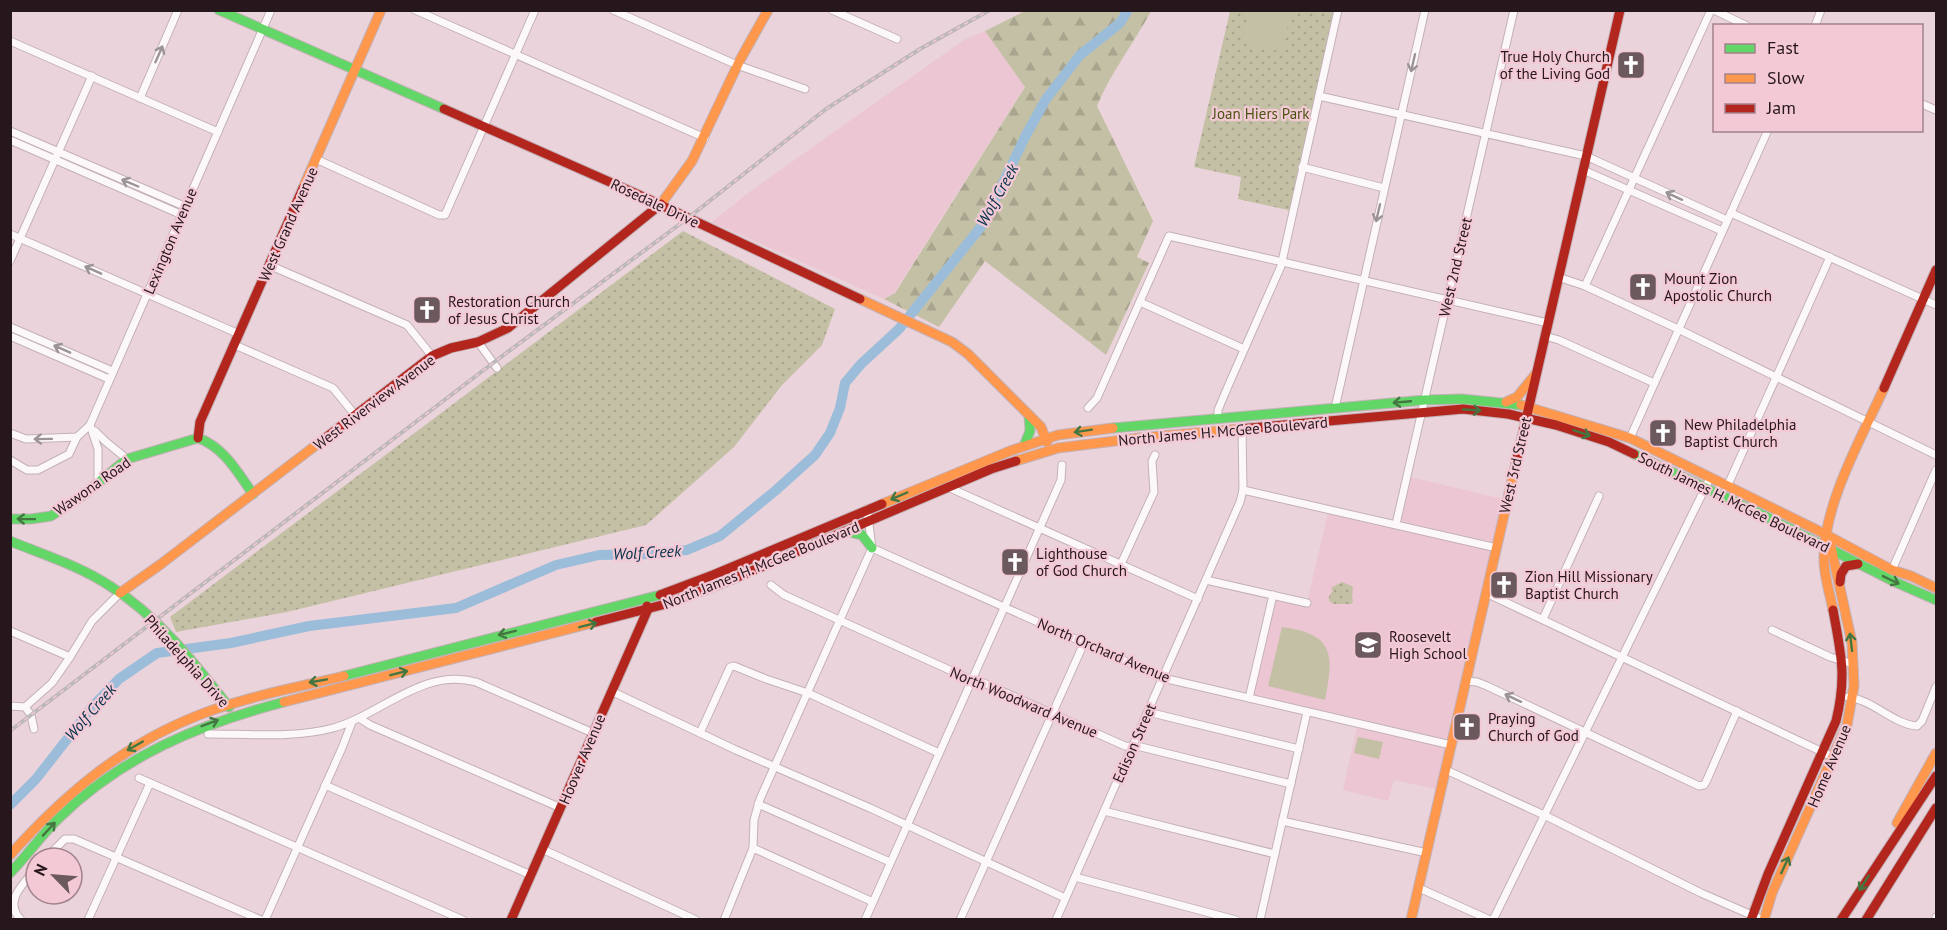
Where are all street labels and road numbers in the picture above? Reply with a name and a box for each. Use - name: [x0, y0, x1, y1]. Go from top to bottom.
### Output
- street label: West Grand Avenue: [254, 164, 322, 284]
- street label: Rosedale Drive: [608, 174, 702, 232]
- street label: Lexington Avenue: [139, 185, 201, 297]
- street label: West 2nd Street: [1434, 215, 1476, 319]
- street label: West Riverview Avenue: [309, 350, 439, 454]
- street label: North James H. McGee Boulevard: [1117, 412, 1329, 450]
- street label: West 3rd Street: [1495, 415, 1535, 515]
- street label: South James H. McGee Boulevard: [1635, 447, 1833, 557]
- street label: Wawona Road: [50, 453, 134, 519]
- street label: North James H. McGee Boulevard: [660, 517, 862, 613]
- street label: Philadelphia Drive: [140, 611, 234, 711]
- street label: North Orchard Avenue: [1035, 613, 1173, 687]
- street label: North Woodward Avenue: [947, 662, 1101, 742]
- street label: Edison Street: [1108, 700, 1160, 786]
- street label: Hoover Avenue: [554, 711, 610, 807]
- street label: Home Avenue: [1803, 722, 1855, 810]

